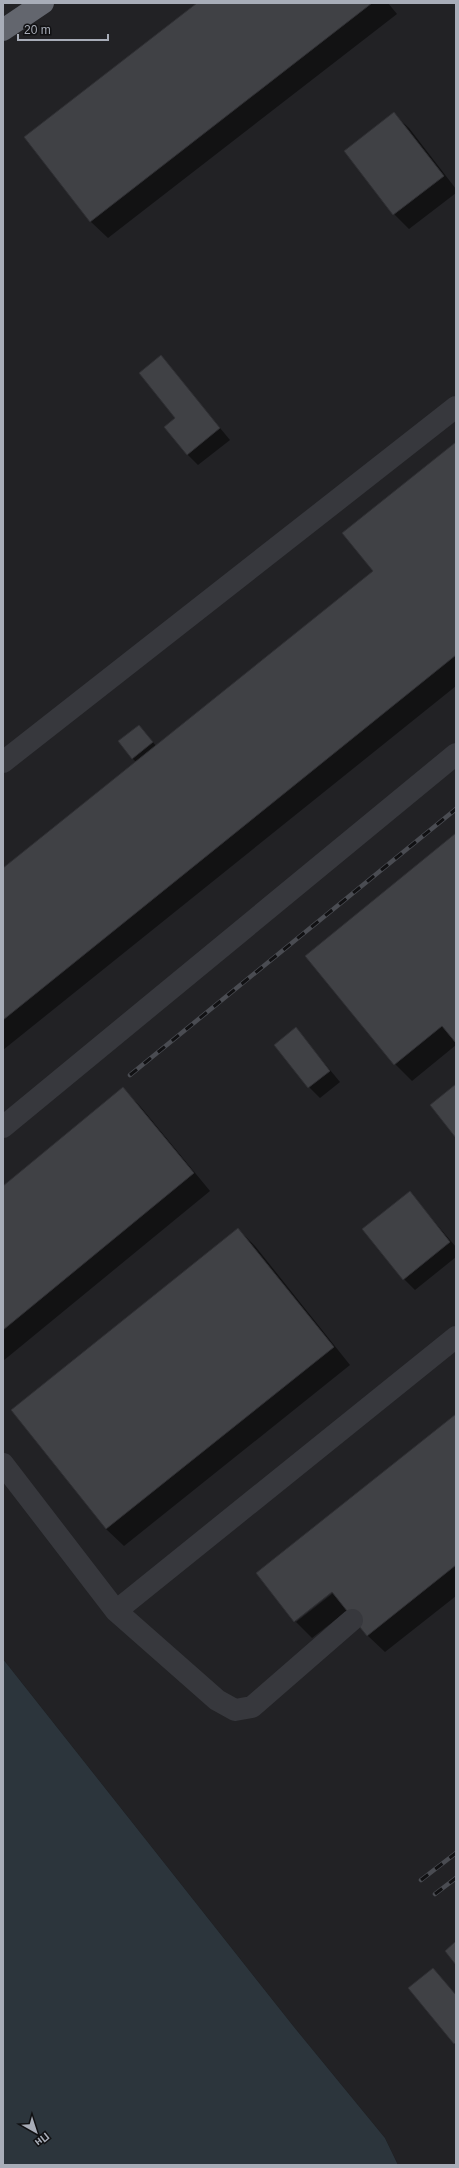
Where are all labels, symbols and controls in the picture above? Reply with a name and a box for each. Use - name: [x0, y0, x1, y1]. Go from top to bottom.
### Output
- scale bar: [18, 16, 108, 42]
- text: 20 m: [24, 23, 51, 37]
- north arrow: [16, 2112, 56, 2152]
- text: Пн: [33, 2131, 52, 2149]

